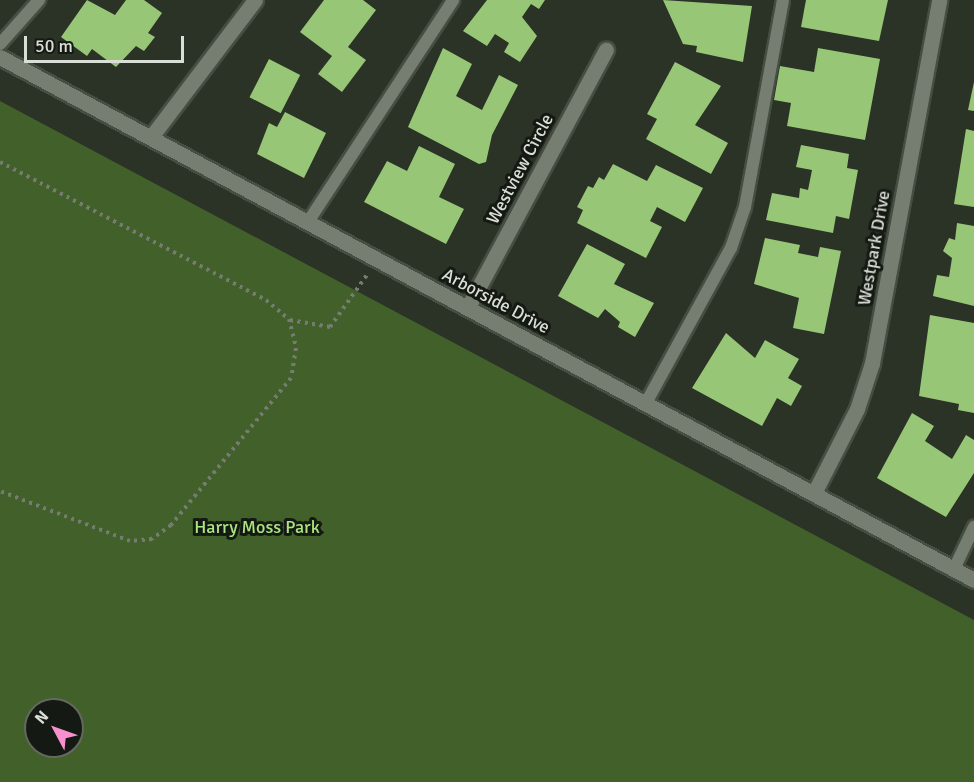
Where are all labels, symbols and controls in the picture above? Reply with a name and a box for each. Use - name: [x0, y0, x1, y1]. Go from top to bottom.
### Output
- scale bar: [27, 24, 188, 62]
- text: 50 m: [35, 35, 73, 57]
- street label: Westview Circle: [482, 110, 558, 228]
- street label: Westpark Drive: [853, 189, 895, 307]
- street label: Arborside Drive: [439, 264, 553, 338]
- park label: Harry Moss Park: [194, 516, 320, 538]
- north arrow: [24, 698, 84, 758]
- text: N: [31, 707, 53, 728]

